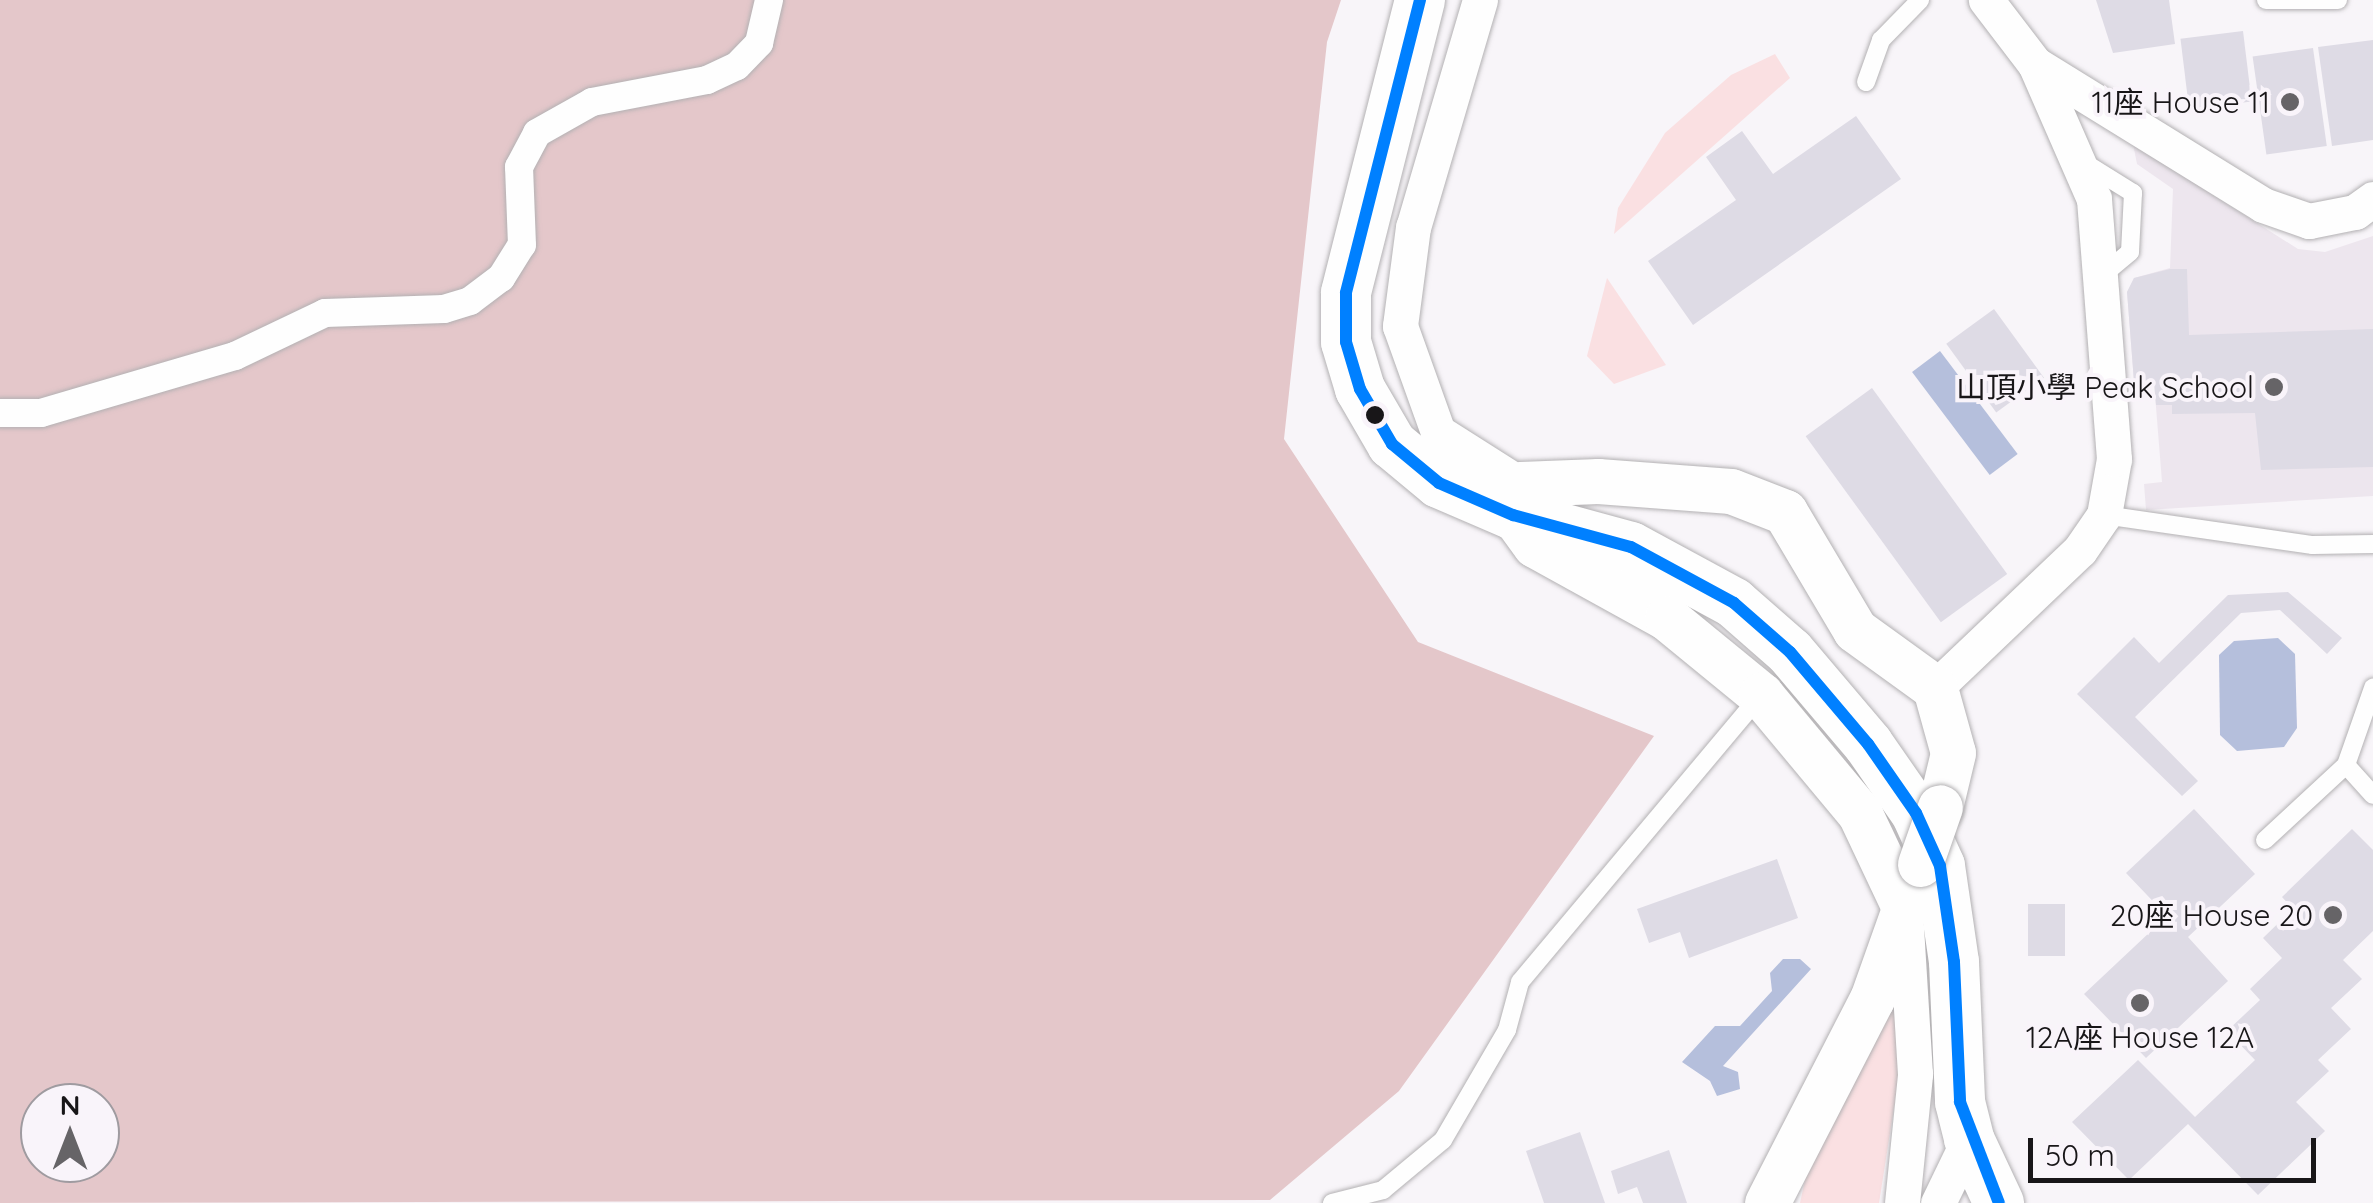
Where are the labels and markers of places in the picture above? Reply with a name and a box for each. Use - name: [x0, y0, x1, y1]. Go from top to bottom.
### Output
- place label: 11座 House 11: [2091, 84, 2270, 120]
- marker: 11座 House 11: [2279, 91, 2301, 113]
- place label: 山頂小學 Peak School: [1956, 369, 2254, 405]
- marker: 山頂小學 Peak School: [2263, 376, 2285, 398]
- unlabelled marker: [1365, 405, 1385, 425]
- place label: 20座 House 20: [2110, 897, 2313, 933]
- marker: 20座 House 20: [2322, 904, 2344, 926]
- marker: 12A座 House 12A: [2129, 992, 2151, 1014]
- place label: 12A座 House 12A: [2026, 1019, 2254, 1055]

